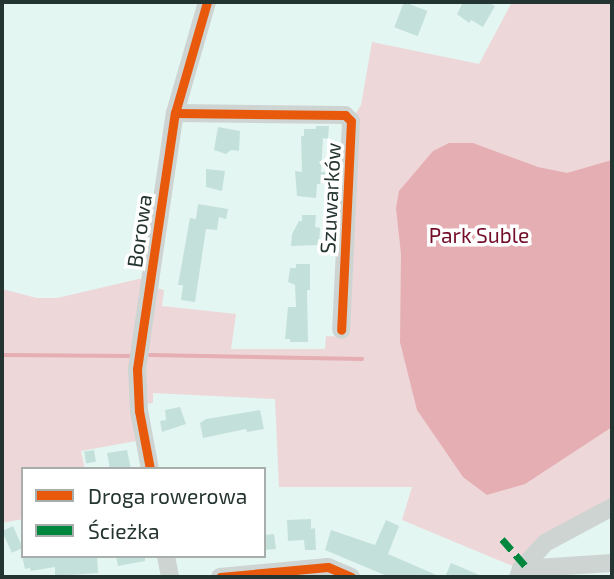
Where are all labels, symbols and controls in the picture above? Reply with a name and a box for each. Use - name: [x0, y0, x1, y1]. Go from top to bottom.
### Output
- street label: Szuwarków: [315, 142, 345, 254]
- street label: Borowa: [121, 193, 157, 269]
- park label: Park Suble: [429, 222, 529, 248]
- legend: [21, 467, 266, 558]
- text: Droga rowerowa: [88, 483, 247, 508]
- text: Ścieżka: [88, 518, 159, 543]

